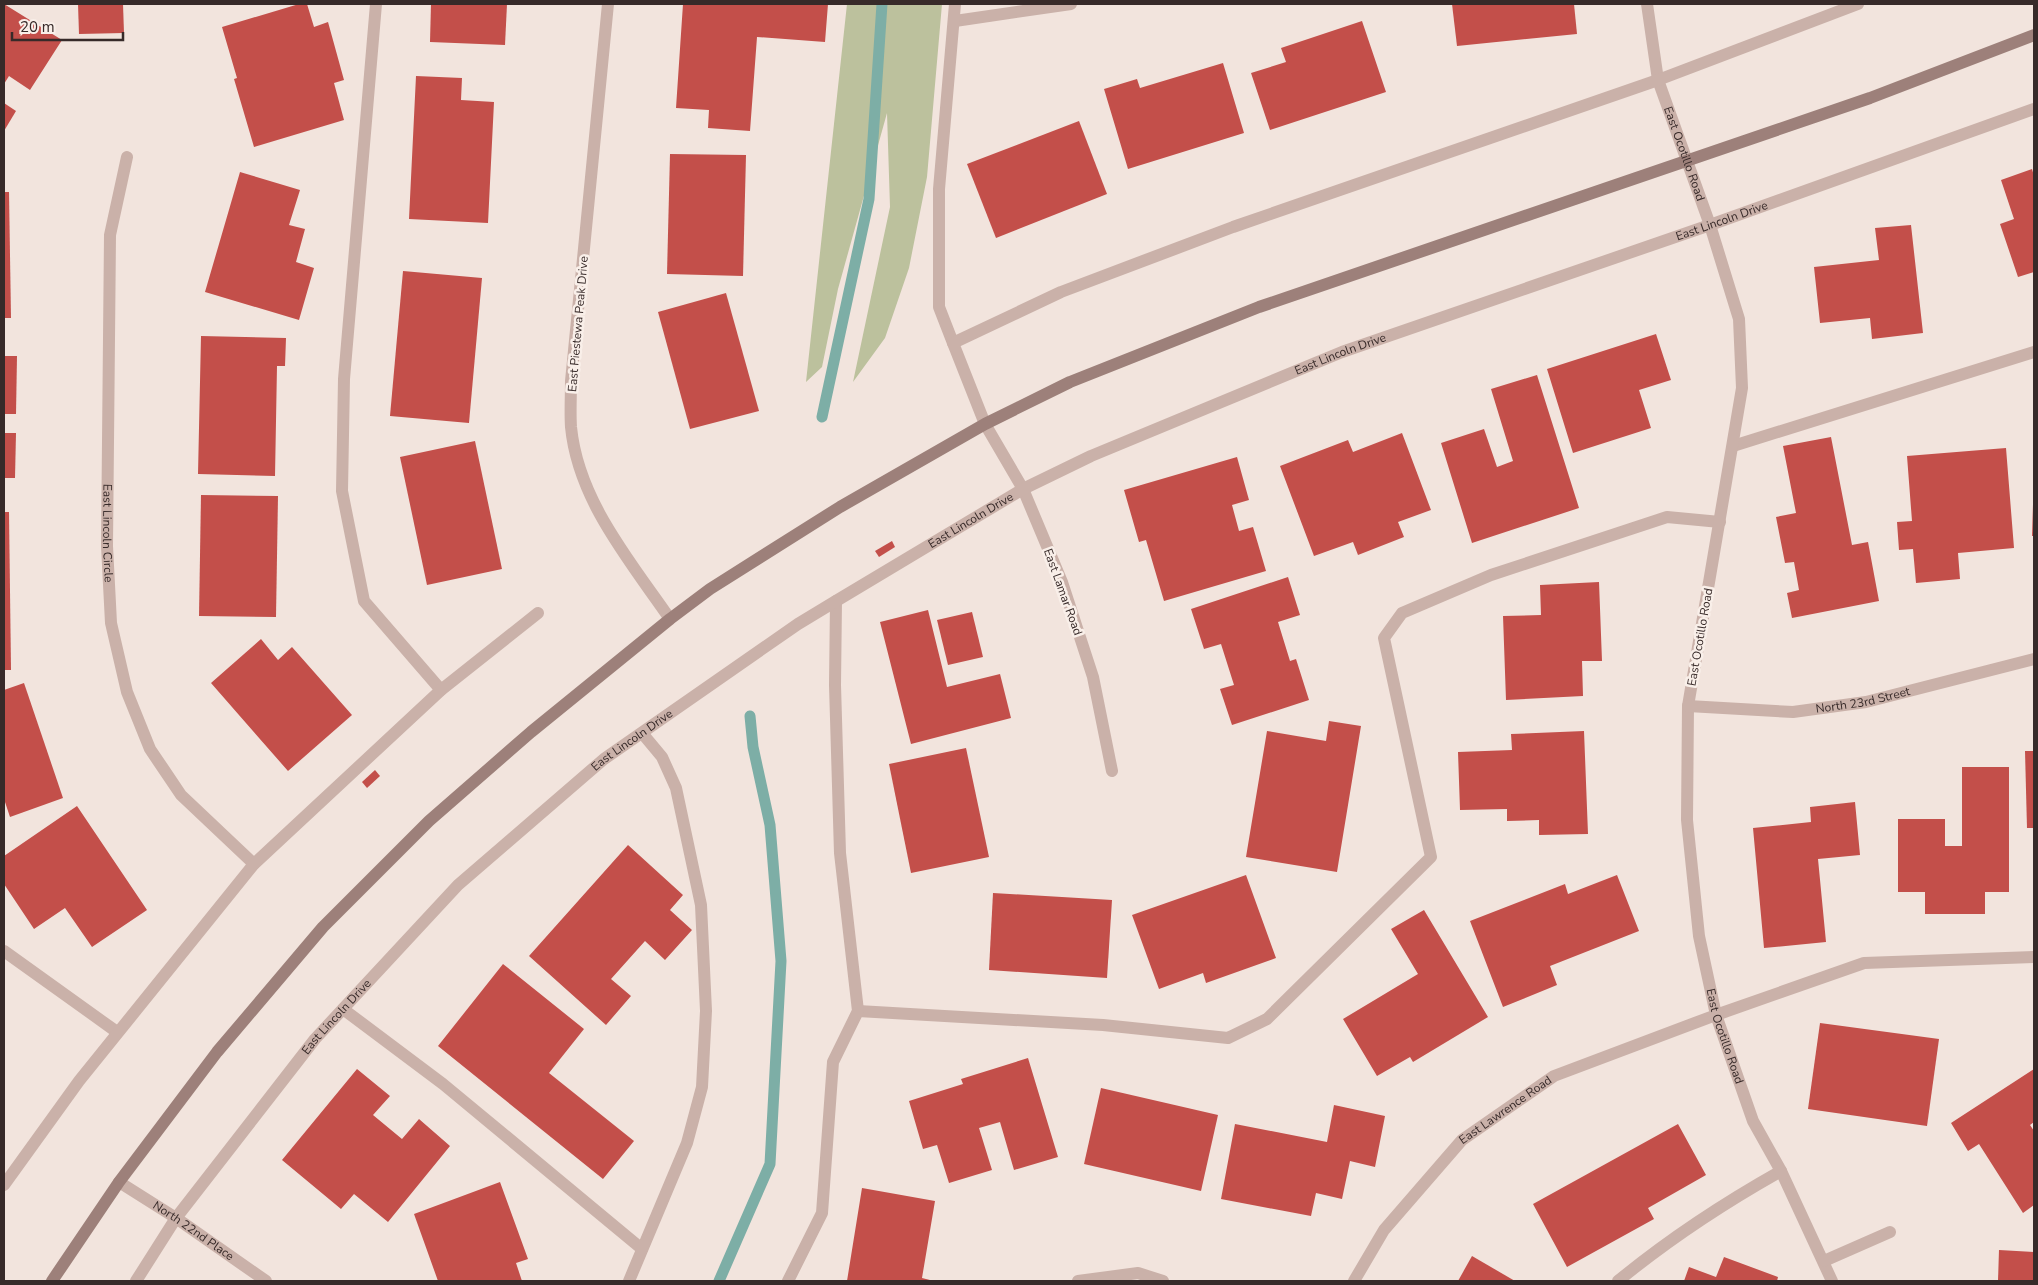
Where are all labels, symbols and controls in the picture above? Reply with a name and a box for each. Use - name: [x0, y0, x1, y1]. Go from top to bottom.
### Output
- scale bar: [12, 10, 124, 42]
- text: 20 m: [20, 17, 55, 37]
- street label: East Ocotillo Road: [1660, 104, 1709, 203]
- street label: East Lincoln Drive: [1673, 197, 1770, 244]
- street label: East Piestewa Peak Drive: [564, 255, 592, 393]
- street label: East Lincoln Drive: [1292, 329, 1388, 379]
- street label: East Lincoln Circle: [99, 484, 117, 583]
- street label: East Lincoln Drive: [925, 489, 1016, 552]
- street label: East Lamar Road: [1040, 546, 1086, 638]
- street label: East Ocotillo Road: [1684, 587, 1716, 687]
- street label: North 23rd Street: [1815, 683, 1912, 717]
- street label: East Lincoln Drive: [588, 706, 676, 775]
- street label: East Lincoln Drive: [298, 976, 375, 1058]
- street label: East Ocotillo Road: [1703, 987, 1747, 1086]
- street label: East Lawrence Road: [1456, 1072, 1555, 1148]
- street label: North 22nd Place: [150, 1197, 237, 1264]

